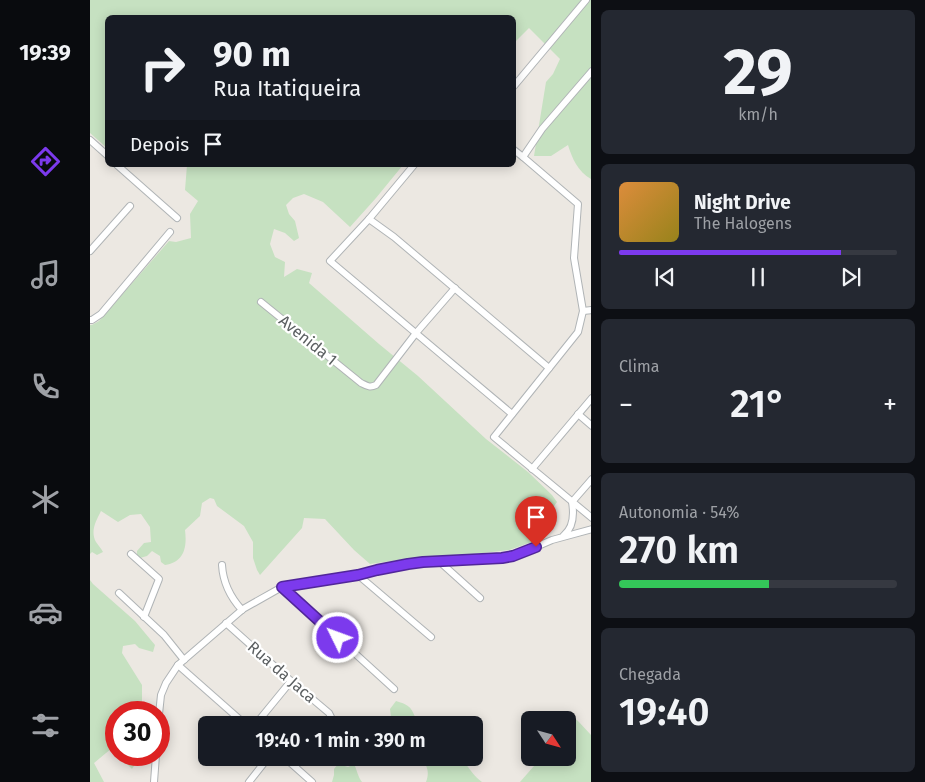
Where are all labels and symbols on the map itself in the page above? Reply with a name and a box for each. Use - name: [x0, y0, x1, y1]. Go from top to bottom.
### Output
- street label: Avenida 1: [275, 311, 341, 369]
- pin: [515, 496, 557, 547]
- position arrow: [311, 611, 363, 663]
- street label: Rua da Jaca: [244, 637, 320, 707]
- speed limit sign: 30: [105, 701, 170, 766]
- north arrow: [521, 711, 576, 766]

